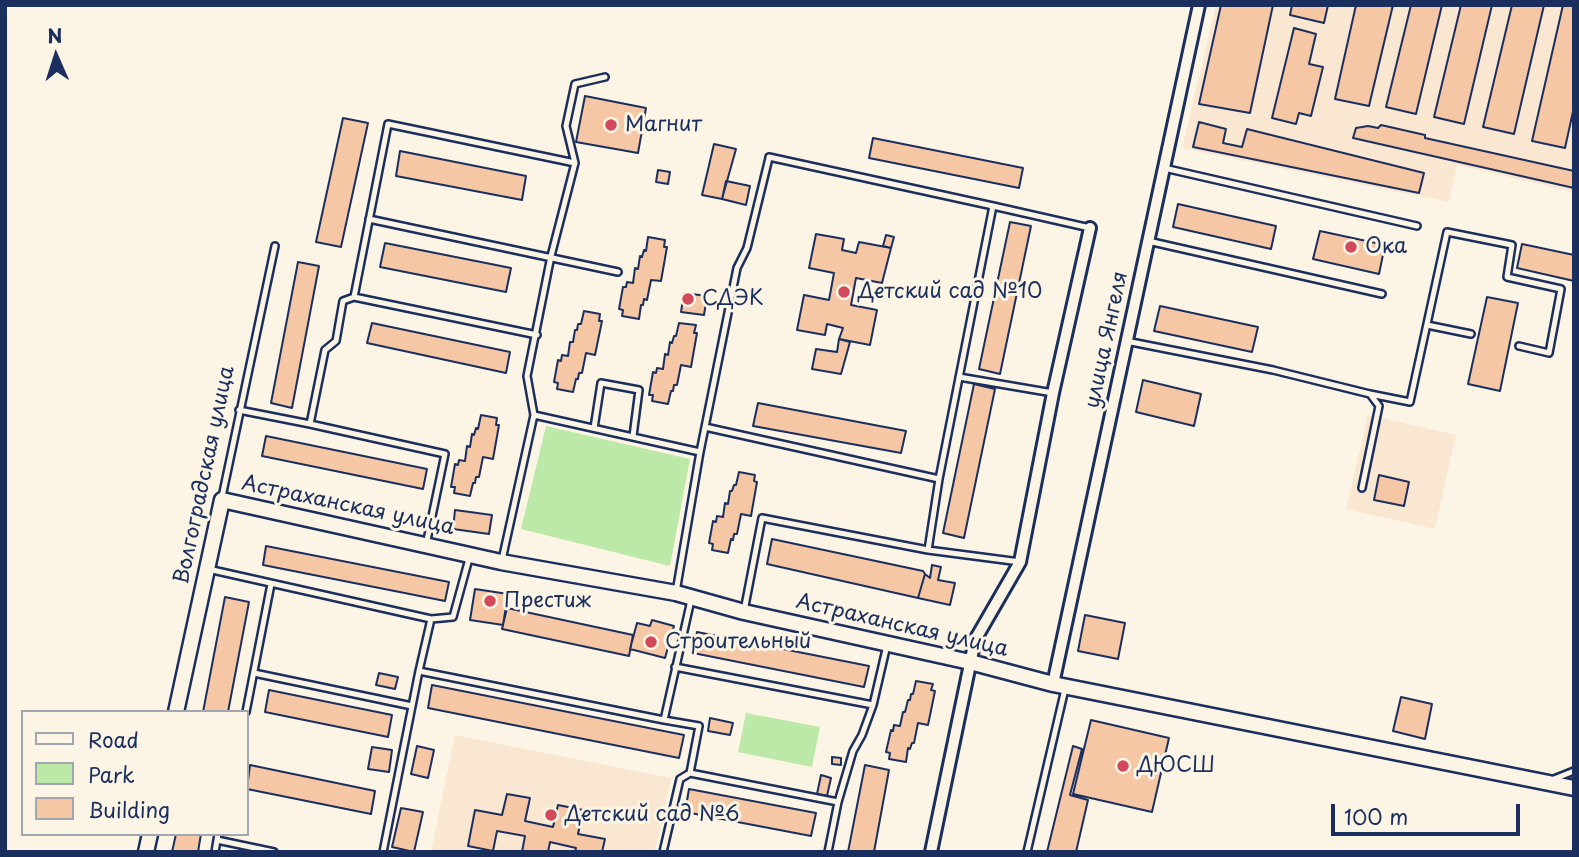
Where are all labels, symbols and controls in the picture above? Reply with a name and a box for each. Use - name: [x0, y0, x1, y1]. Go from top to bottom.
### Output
- north arrow: [21, 21, 91, 91]
- text: N: [47, 21, 63, 49]
- place label: Магнит: [625, 112, 702, 138]
- marker: Магнит: [603, 117, 619, 133]
- place label: Ока: [1365, 234, 1407, 260]
- marker: Ока: [1343, 239, 1359, 255]
- street label: улица Янгеля: [1080, 269, 1134, 411]
- place label: Детский сад №10: [858, 279, 1042, 305]
- marker: Детский сад №10: [836, 284, 852, 300]
- place label: СДЭК: [702, 286, 764, 312]
- marker: СДЭК: [680, 291, 696, 307]
- street label: Волгоградская улица: [170, 364, 240, 586]
- street label: Астраханская улица: [239, 471, 457, 541]
- place label: Престиж: [504, 588, 591, 614]
- street label: Астраханская улица: [794, 589, 1010, 663]
- marker: Престиж: [482, 593, 498, 609]
- place label: Строительный: [665, 629, 811, 655]
- marker: Строительный: [643, 634, 659, 650]
- legend: [21, 710, 248, 836]
- text: Road: [88, 723, 139, 755]
- place label: ДЮСШ: [1137, 753, 1215, 779]
- text: Park: [88, 758, 135, 790]
- marker: ДЮСШ: [1115, 758, 1131, 774]
- scale bar: [1334, 790, 1523, 834]
- text: Building: [88, 793, 170, 825]
- text: 100 m: [1344, 800, 1408, 832]
- place label: Детский сад №6: [565, 802, 739, 828]
- marker: Детский сад №6: [543, 807, 559, 823]

